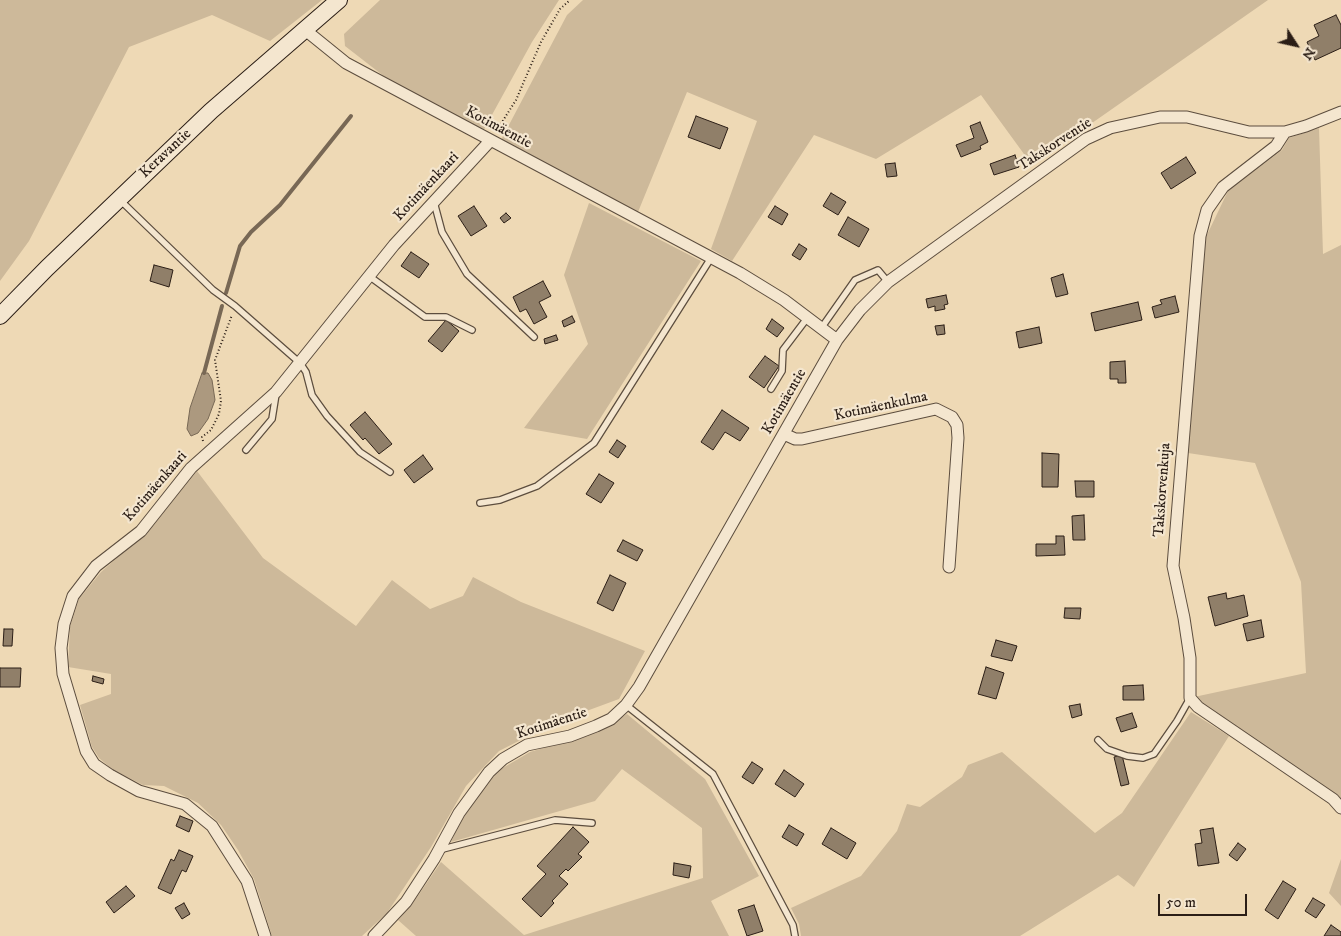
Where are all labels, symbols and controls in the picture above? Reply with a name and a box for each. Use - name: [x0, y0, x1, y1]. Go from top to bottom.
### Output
- north arrow: [1271, 20, 1321, 70]
- text: N: [1298, 44, 1319, 63]
- street label: Kotimäentie: [462, 103, 534, 153]
- street label: Takskorventie: [1015, 114, 1095, 176]
- street label: Keravantie: [136, 126, 196, 182]
- street label: Kotimäenkaari: [391, 149, 463, 225]
- street label: Kotimäentie: [759, 366, 811, 438]
- street label: Kotimäenkulma: [833, 388, 929, 426]
- street label: Takskorvenkuja: [1151, 442, 1175, 538]
- street label: Kotimäenkaari: [120, 448, 192, 526]
- street label: Kotimäentie: [515, 704, 589, 744]
- scale bar: [1161, 884, 1250, 916]
- text: 50 m: [1166, 893, 1196, 912]

